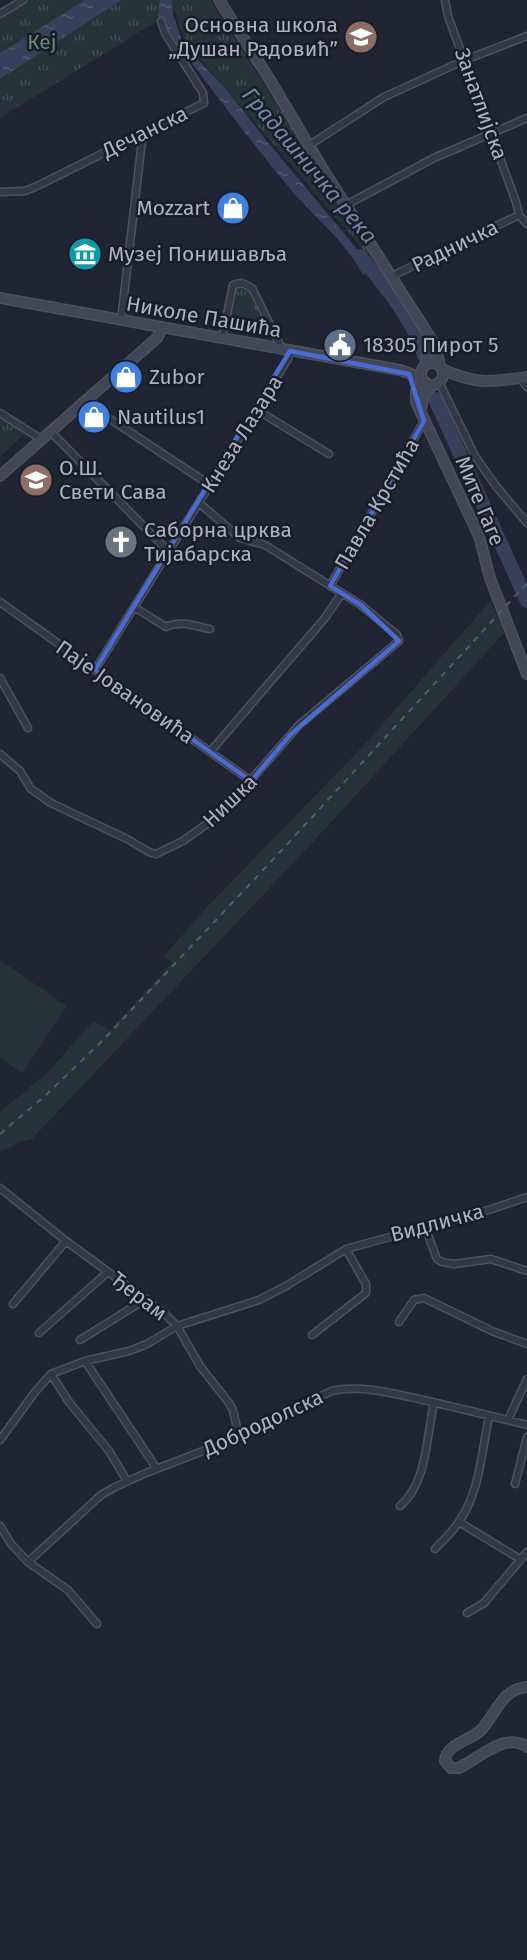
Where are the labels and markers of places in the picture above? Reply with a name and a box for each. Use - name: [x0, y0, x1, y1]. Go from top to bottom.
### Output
- place label: Основна школа „Душан Радовић”: [168, 12, 338, 62]
- school or university icon: Основна школа „Душан Радовић”: [343, 19, 379, 55]
- shop icon: Mozzart: [215, 190, 251, 226]
- place label: Mozzart: [136, 195, 210, 221]
- museum icon: Музеј Понишавља: [67, 236, 103, 272]
- place label: Музеј Понишавља: [108, 241, 287, 267]
- public building icon: 18305 Пирот 5: [322, 327, 358, 363]
- place label: 18305 Пирот 5: [363, 332, 499, 358]
- shop icon: Zubor: [108, 359, 144, 395]
- place label: Zubor: [149, 364, 205, 390]
- shop icon: Nautilus1: [76, 399, 112, 435]
- place label: Nautilus1: [117, 404, 205, 430]
- place label: О.Ш. Свети Сава: [59, 455, 167, 505]
- school or university icon: О.Ш. Свети Сава: [18, 462, 54, 498]
- place label: Саборна црква Тијабарска: [144, 517, 292, 567]
- church icon: Саборна црква Тијабарска: [103, 524, 139, 560]

